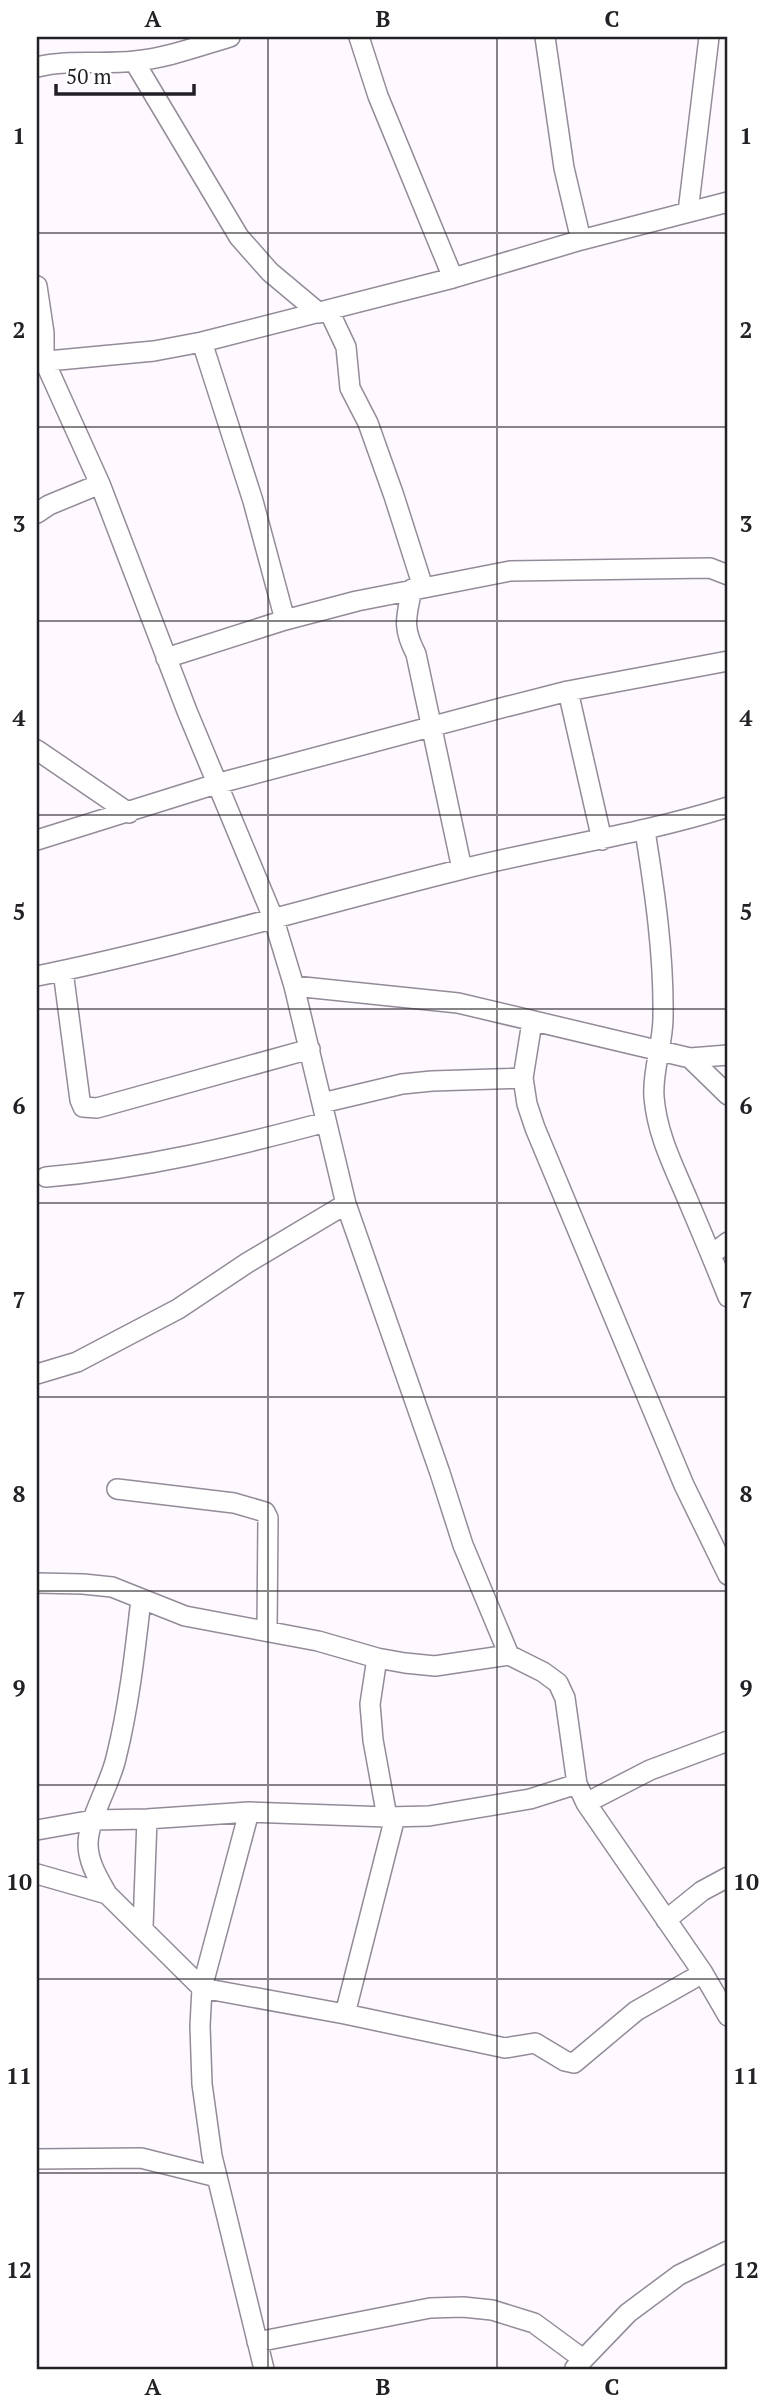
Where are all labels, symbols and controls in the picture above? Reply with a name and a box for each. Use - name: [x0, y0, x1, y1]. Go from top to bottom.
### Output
- text: A: [145, 3, 162, 34]
- text: B: [376, 3, 391, 34]
- text: C: [605, 3, 620, 34]
- scale bar: [56, 52, 194, 96]
- text: 50 m: [66, 62, 112, 90]
- text: 1: [13, 120, 26, 151]
- text: 1: [740, 120, 753, 151]
- text: 2: [13, 314, 26, 345]
- text: 2: [740, 314, 753, 345]
- text: 3: [13, 508, 26, 539]
- text: 3: [740, 508, 753, 539]
- text: 4: [13, 702, 26, 733]
- text: 4: [740, 702, 753, 733]
- text: 5: [13, 896, 26, 927]
- text: 5: [740, 896, 753, 927]
- text: 6: [13, 1090, 26, 1121]
- text: 6: [740, 1090, 753, 1121]
- text: 7: [13, 1284, 26, 1315]
- text: 7: [740, 1284, 753, 1315]
- text: 8: [13, 1478, 26, 1509]
- text: 8: [740, 1478, 753, 1509]
- text: 9: [13, 1672, 26, 1703]
- text: 9: [740, 1672, 753, 1703]
- text: 10: [6, 1866, 32, 1897]
- text: 10: [733, 1866, 759, 1897]
- text: 11: [6, 2060, 32, 2091]
- text: 11: [733, 2060, 759, 2091]
- text: 12: [6, 2254, 32, 2285]
- text: 12: [733, 2254, 759, 2285]
- text: A: [145, 2371, 162, 2402]
- text: B: [376, 2371, 391, 2402]
- text: C: [605, 2371, 620, 2402]

